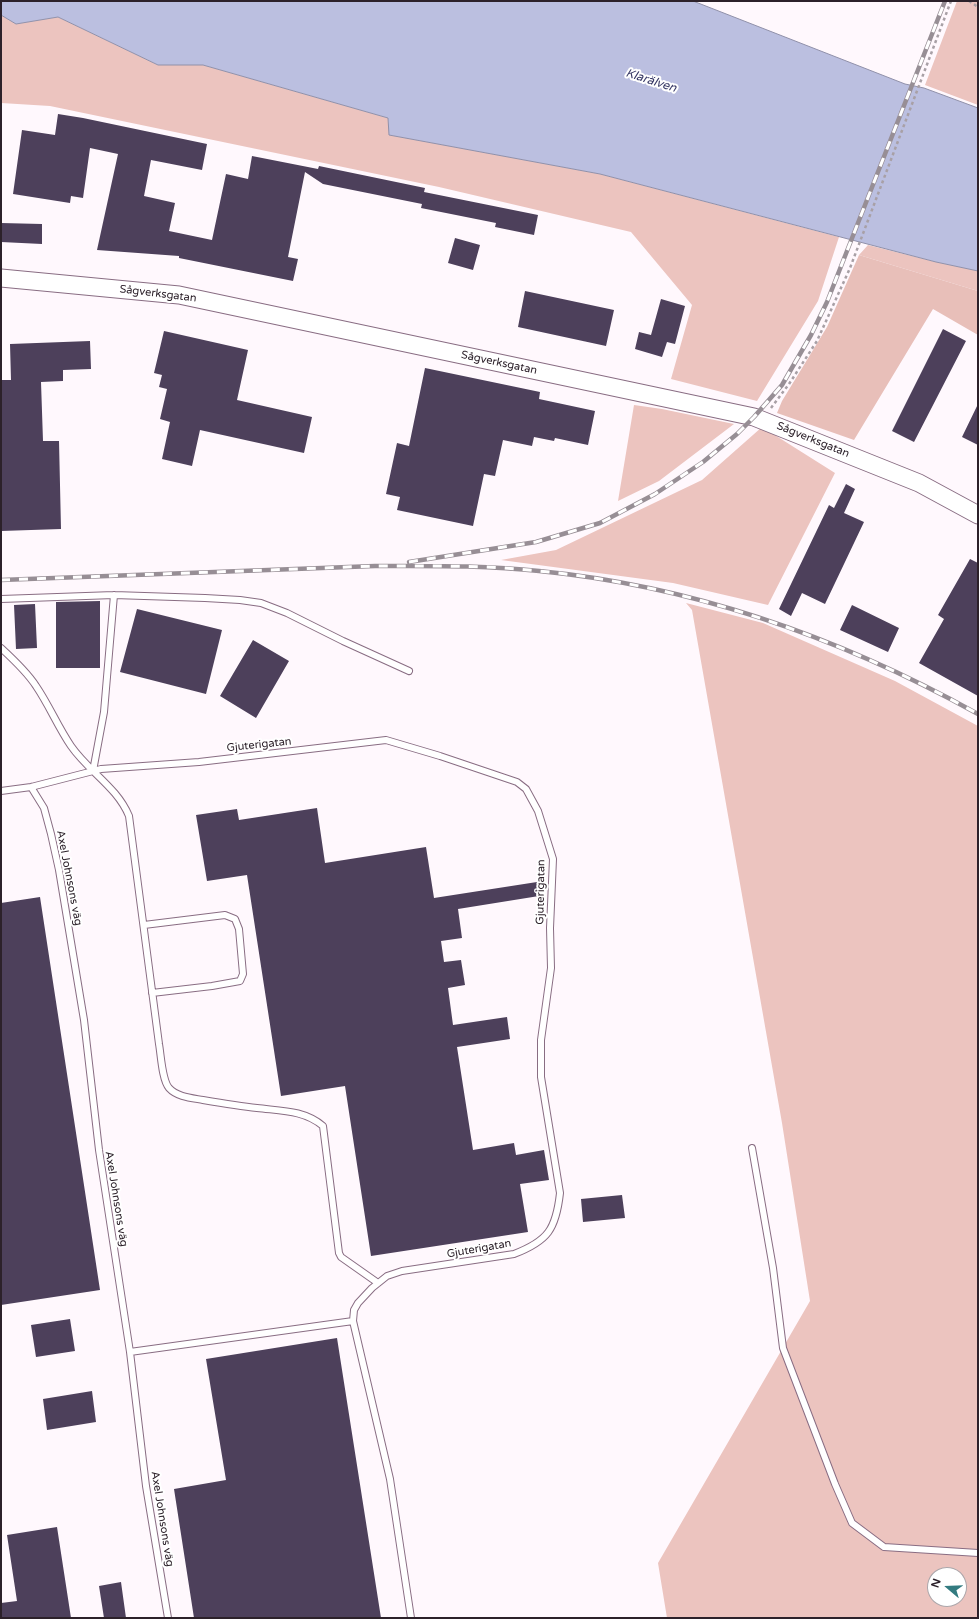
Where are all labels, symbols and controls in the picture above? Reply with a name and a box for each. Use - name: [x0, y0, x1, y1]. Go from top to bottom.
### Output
- water label: Klarälven: [624, 66, 678, 96]
- street label: Sågverksgatan: [119, 283, 197, 305]
- street label: Sågverksgatan: [460, 348, 538, 378]
- street label: Sågverksgatan: [775, 419, 851, 461]
- street label: Gjuterigatan: [226, 735, 292, 755]
- street label: Axel Johnsons väg: [53, 829, 85, 927]
- street label: Gjuterigatan: [534, 859, 548, 925]
- street label: Axel Johnsons väg: [102, 1150, 130, 1248]
- street label: Gjuterigatan: [446, 1237, 512, 1261]
- street label: Axel Johnsons väg: [148, 1470, 176, 1568]
- north arrow: [927, 1567, 967, 1607]
- text: N: [929, 1577, 944, 1590]

